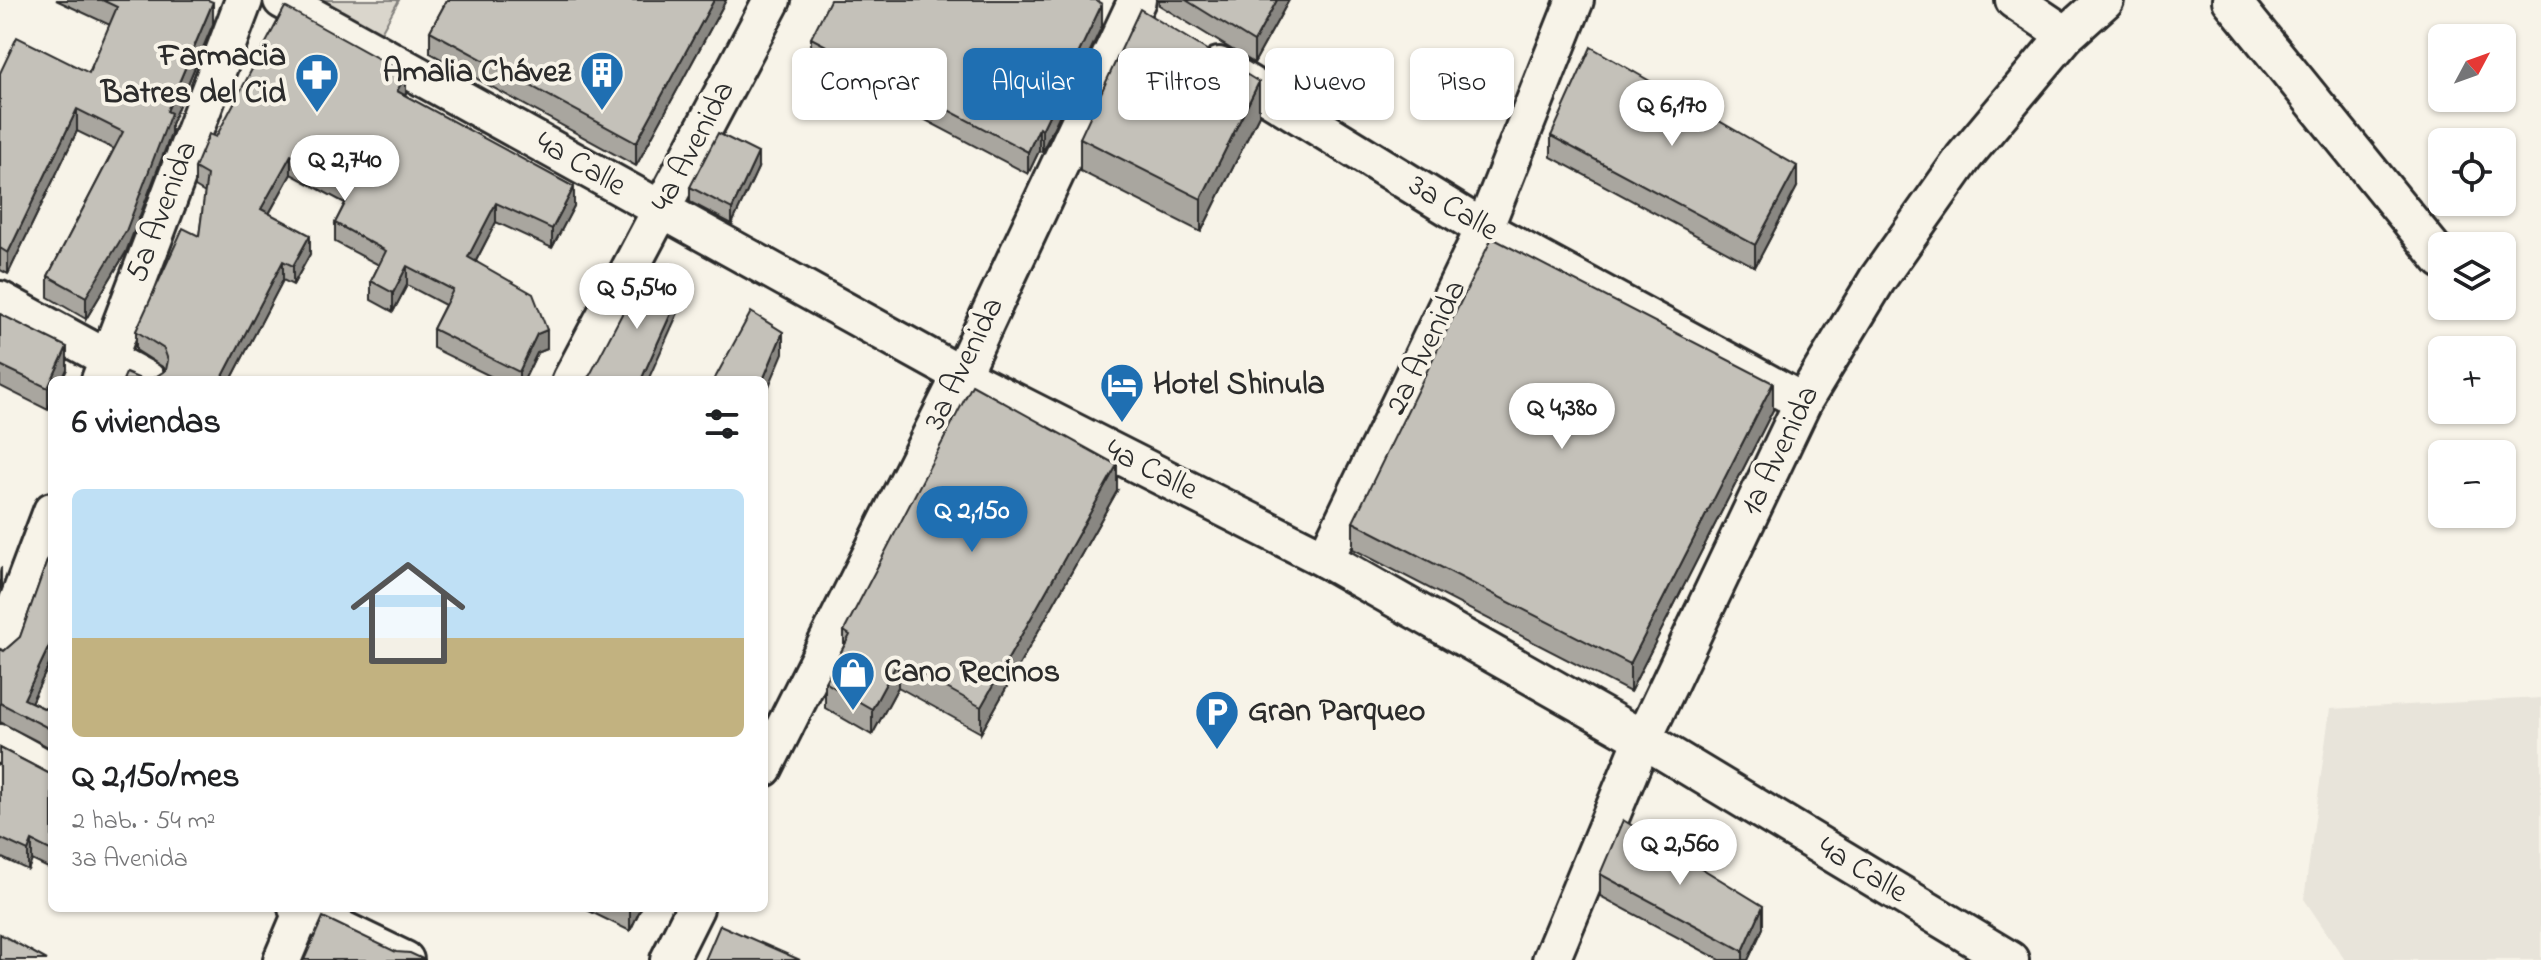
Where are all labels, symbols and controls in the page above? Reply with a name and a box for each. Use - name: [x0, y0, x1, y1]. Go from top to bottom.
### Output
- north arrow: [2428, 24, 2516, 112]
- map controls: [2428, 24, 2516, 528]
- place label: Farmacia Batres del Cid: [99, 34, 286, 118]
- chip: Comprar: [792, 48, 947, 120]
- chip: Alquilar: [963, 48, 1102, 120]
- chip: Filtros: [1118, 48, 1249, 120]
- chip: Nuevo: [1265, 48, 1394, 120]
- chip: Piso: [1410, 48, 1514, 120]
- building icon: Amalia Chávez: [578, 49, 626, 112]
- place label: Amalia Chávez: [383, 50, 572, 97]
- pharmacy icon: Farmacia Batres del Cid: [293, 51, 341, 114]
- street label: 4a Avenida: [640, 73, 748, 221]
- pin: Q 6,170: [1598, 80, 1746, 148]
- text: Q 6,170: [1637, 87, 1707, 125]
- street label: 4a Calle: [526, 120, 635, 210]
- button: locate: [2428, 128, 2516, 216]
- street label: 5a Avenida: [115, 135, 211, 289]
- pin: Q 2,740: [271, 135, 419, 203]
- text: Q 2,740: [308, 142, 382, 180]
- street label: 3a Calle: [1399, 164, 1508, 255]
- button: layers: [2428, 232, 2516, 320]
- pin: Q 5,540: [563, 263, 711, 331]
- text: Q 5,540: [597, 270, 677, 308]
- street label: 2a Avenida: [1374, 272, 1480, 424]
- street label: 3a Avenida: [913, 290, 1017, 438]
- button: +: [2428, 336, 2516, 424]
- hotel icon: Hotel Shinula: [1098, 361, 1146, 424]
- place label: Hotel Shinula: [1153, 362, 1325, 409]
- street label: 1a Avenida: [1729, 378, 1833, 524]
- pin: Q 4,380: [1488, 383, 1636, 451]
- text: Q 4,380: [1527, 390, 1597, 428]
- text: 6 viviendas: [72, 399, 221, 449]
- icon: filters: [700, 402, 744, 446]
- street label: 4a Calle: [1096, 428, 1206, 515]
- button: −: [2428, 440, 2516, 528]
- pin: Q 2,150: [898, 486, 1046, 554]
- text: Q 2,150: [935, 493, 1009, 531]
- icon: home: [336, 541, 480, 685]
- shop icon: Cano Recinos: [829, 649, 877, 712]
- place label: Cano Recinos: [884, 650, 1060, 697]
- parking icon: Gran Parqueo: [1193, 688, 1241, 751]
- place label: Gran Parqueo: [1248, 689, 1425, 736]
- text: Q 2,150/mes: [72, 753, 240, 803]
- text: 2 hab. · 54 m²: [72, 803, 215, 841]
- pin: Q 2,560: [1606, 819, 1754, 887]
- text: Q 2,560: [1641, 826, 1719, 864]
- street label: 4a Calle: [1808, 826, 1917, 917]
- text: 3a Avenida: [72, 841, 188, 879]

